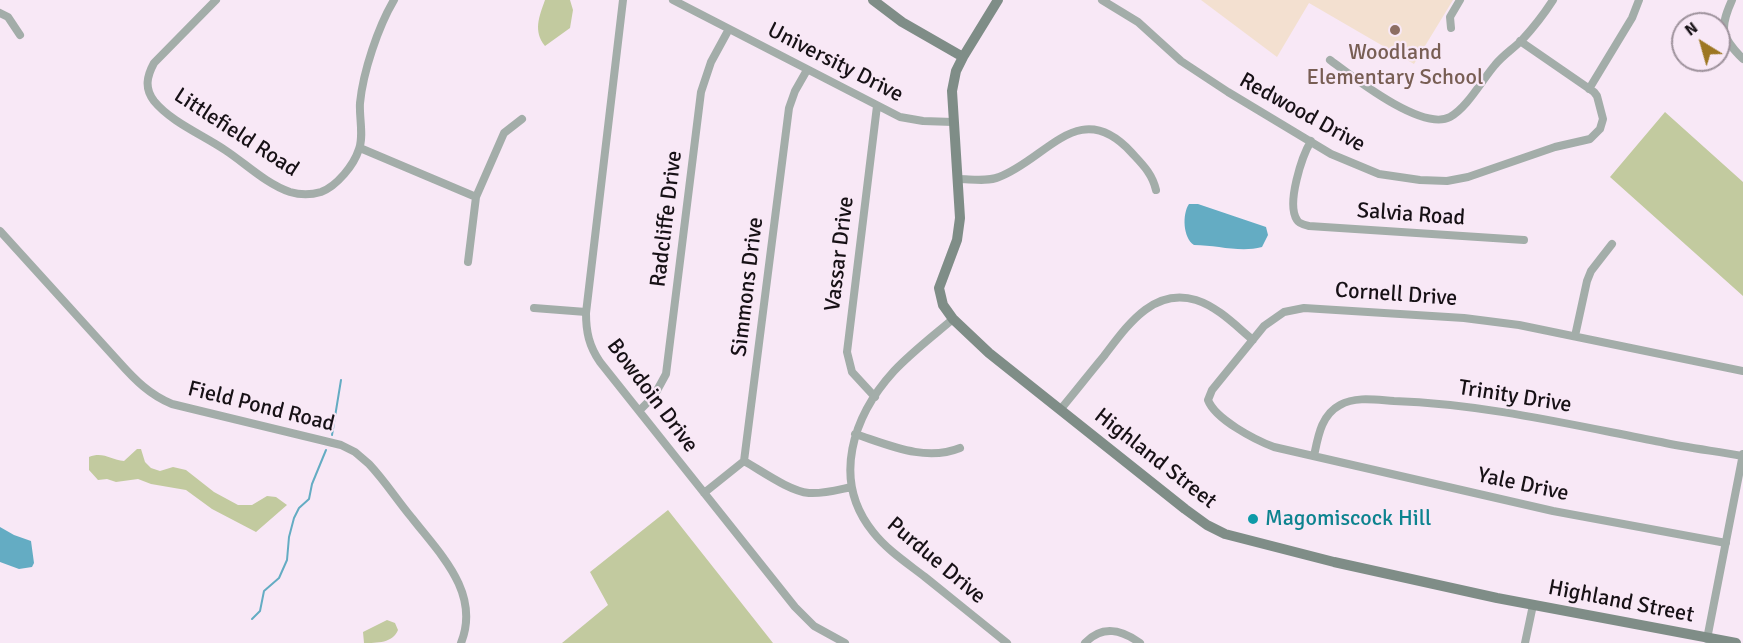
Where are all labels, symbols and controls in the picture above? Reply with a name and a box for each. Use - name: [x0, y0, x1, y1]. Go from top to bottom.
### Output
- north arrow: [1671, 12, 1731, 72]
- street label: University Drive: [763, 17, 907, 109]
- text: N: [1681, 18, 1702, 41]
- marker: Woodland Elementary School: [1388, 23, 1402, 37]
- place label: Woodland Elementary School: [1307, 40, 1483, 92]
- street label: Redwood Drive: [1234, 68, 1370, 158]
- street label: Littlefield Road: [169, 83, 303, 183]
- street label: Radcliffe Drive: [646, 149, 688, 289]
- street label: Vassar Drive: [820, 195, 860, 313]
- street label: Salvia Road: [1356, 198, 1466, 232]
- street label: Simmons Drive: [726, 216, 770, 358]
- street label: Cornell Drive: [1334, 278, 1458, 312]
- street label: Bowdoin Drive: [601, 334, 703, 458]
- street label: Trinity Drive: [1457, 375, 1573, 419]
- street label: Field Pond Road: [185, 376, 337, 438]
- street label: Highland Street: [1089, 403, 1221, 515]
- street label: Yale Drive: [1475, 462, 1571, 508]
- place label: Magomiscock Hill: [1265, 506, 1431, 532]
- street label: Purdue Drive: [881, 512, 991, 610]
- marker: Magomiscock Hill: [1246, 512, 1260, 526]
- street label: Highland Street: [1546, 575, 1696, 629]

